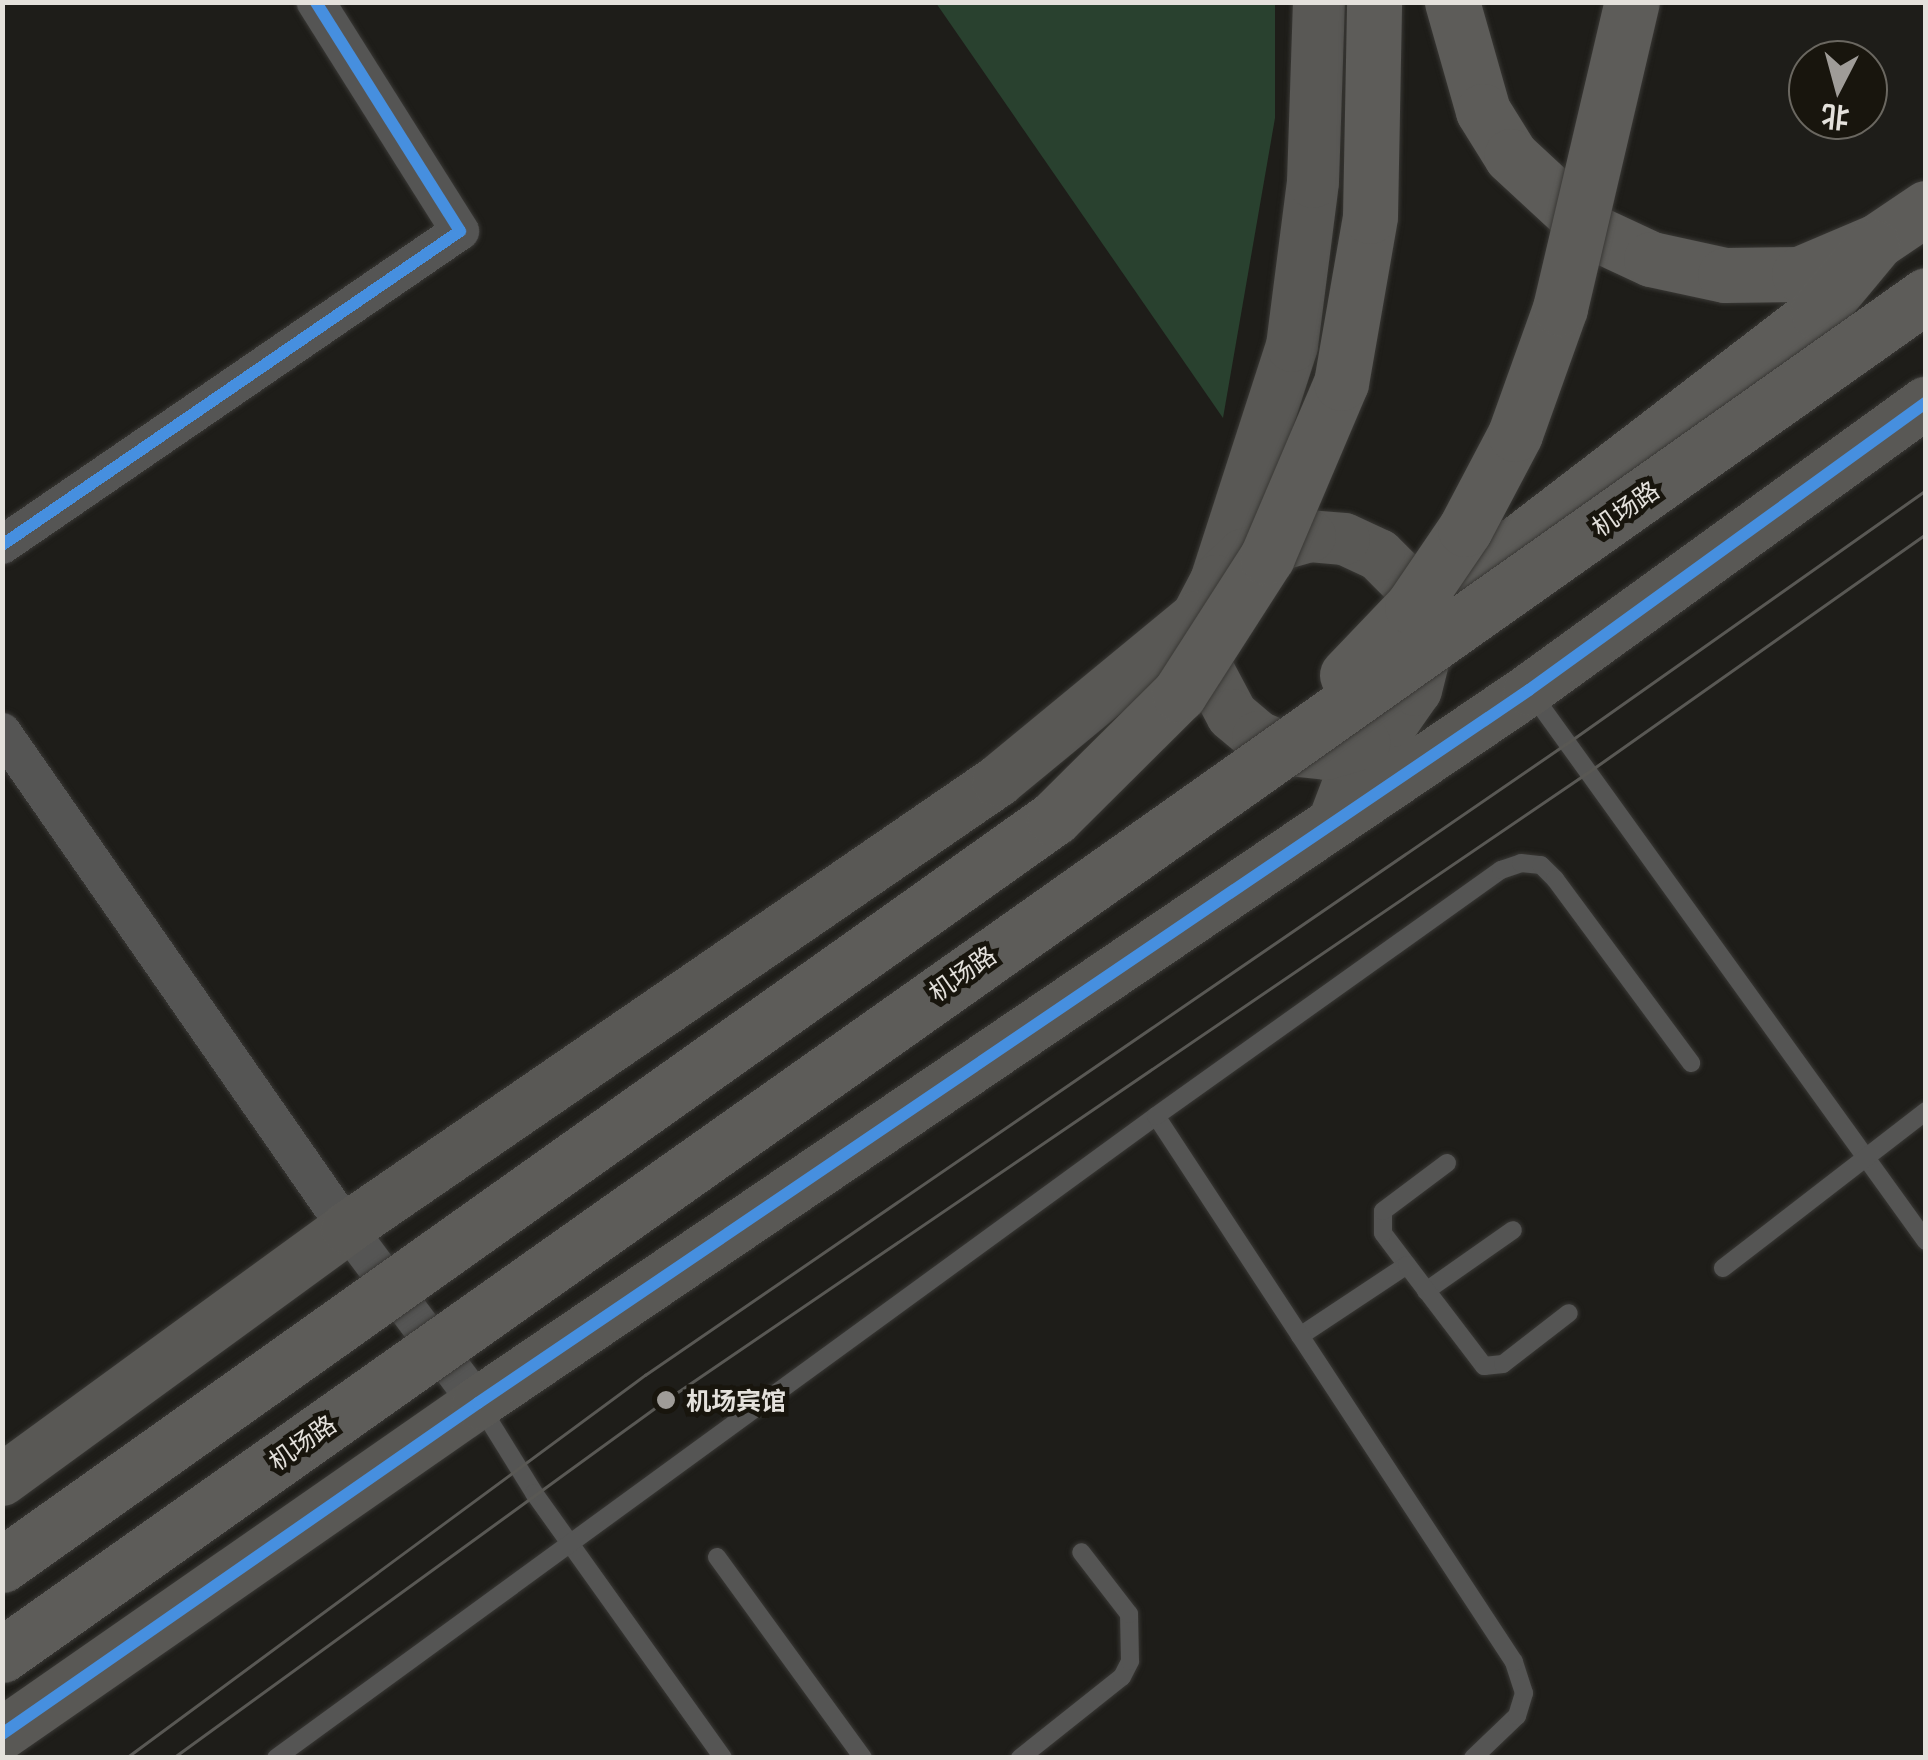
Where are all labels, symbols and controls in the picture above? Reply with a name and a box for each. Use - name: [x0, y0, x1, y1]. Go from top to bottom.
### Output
- north arrow: [1788, 40, 1888, 140]
- text: 北: [1819, 99, 1851, 136]
- street label: 机场路: [1586, 474, 1664, 542]
- street label: 机场路: [923, 939, 1001, 1007]
- place label: 机场宾馆: [686, 1385, 786, 1415]
- marker: 机场宾馆: [655, 1389, 677, 1411]
- street label: 机场路: [263, 1408, 341, 1476]

